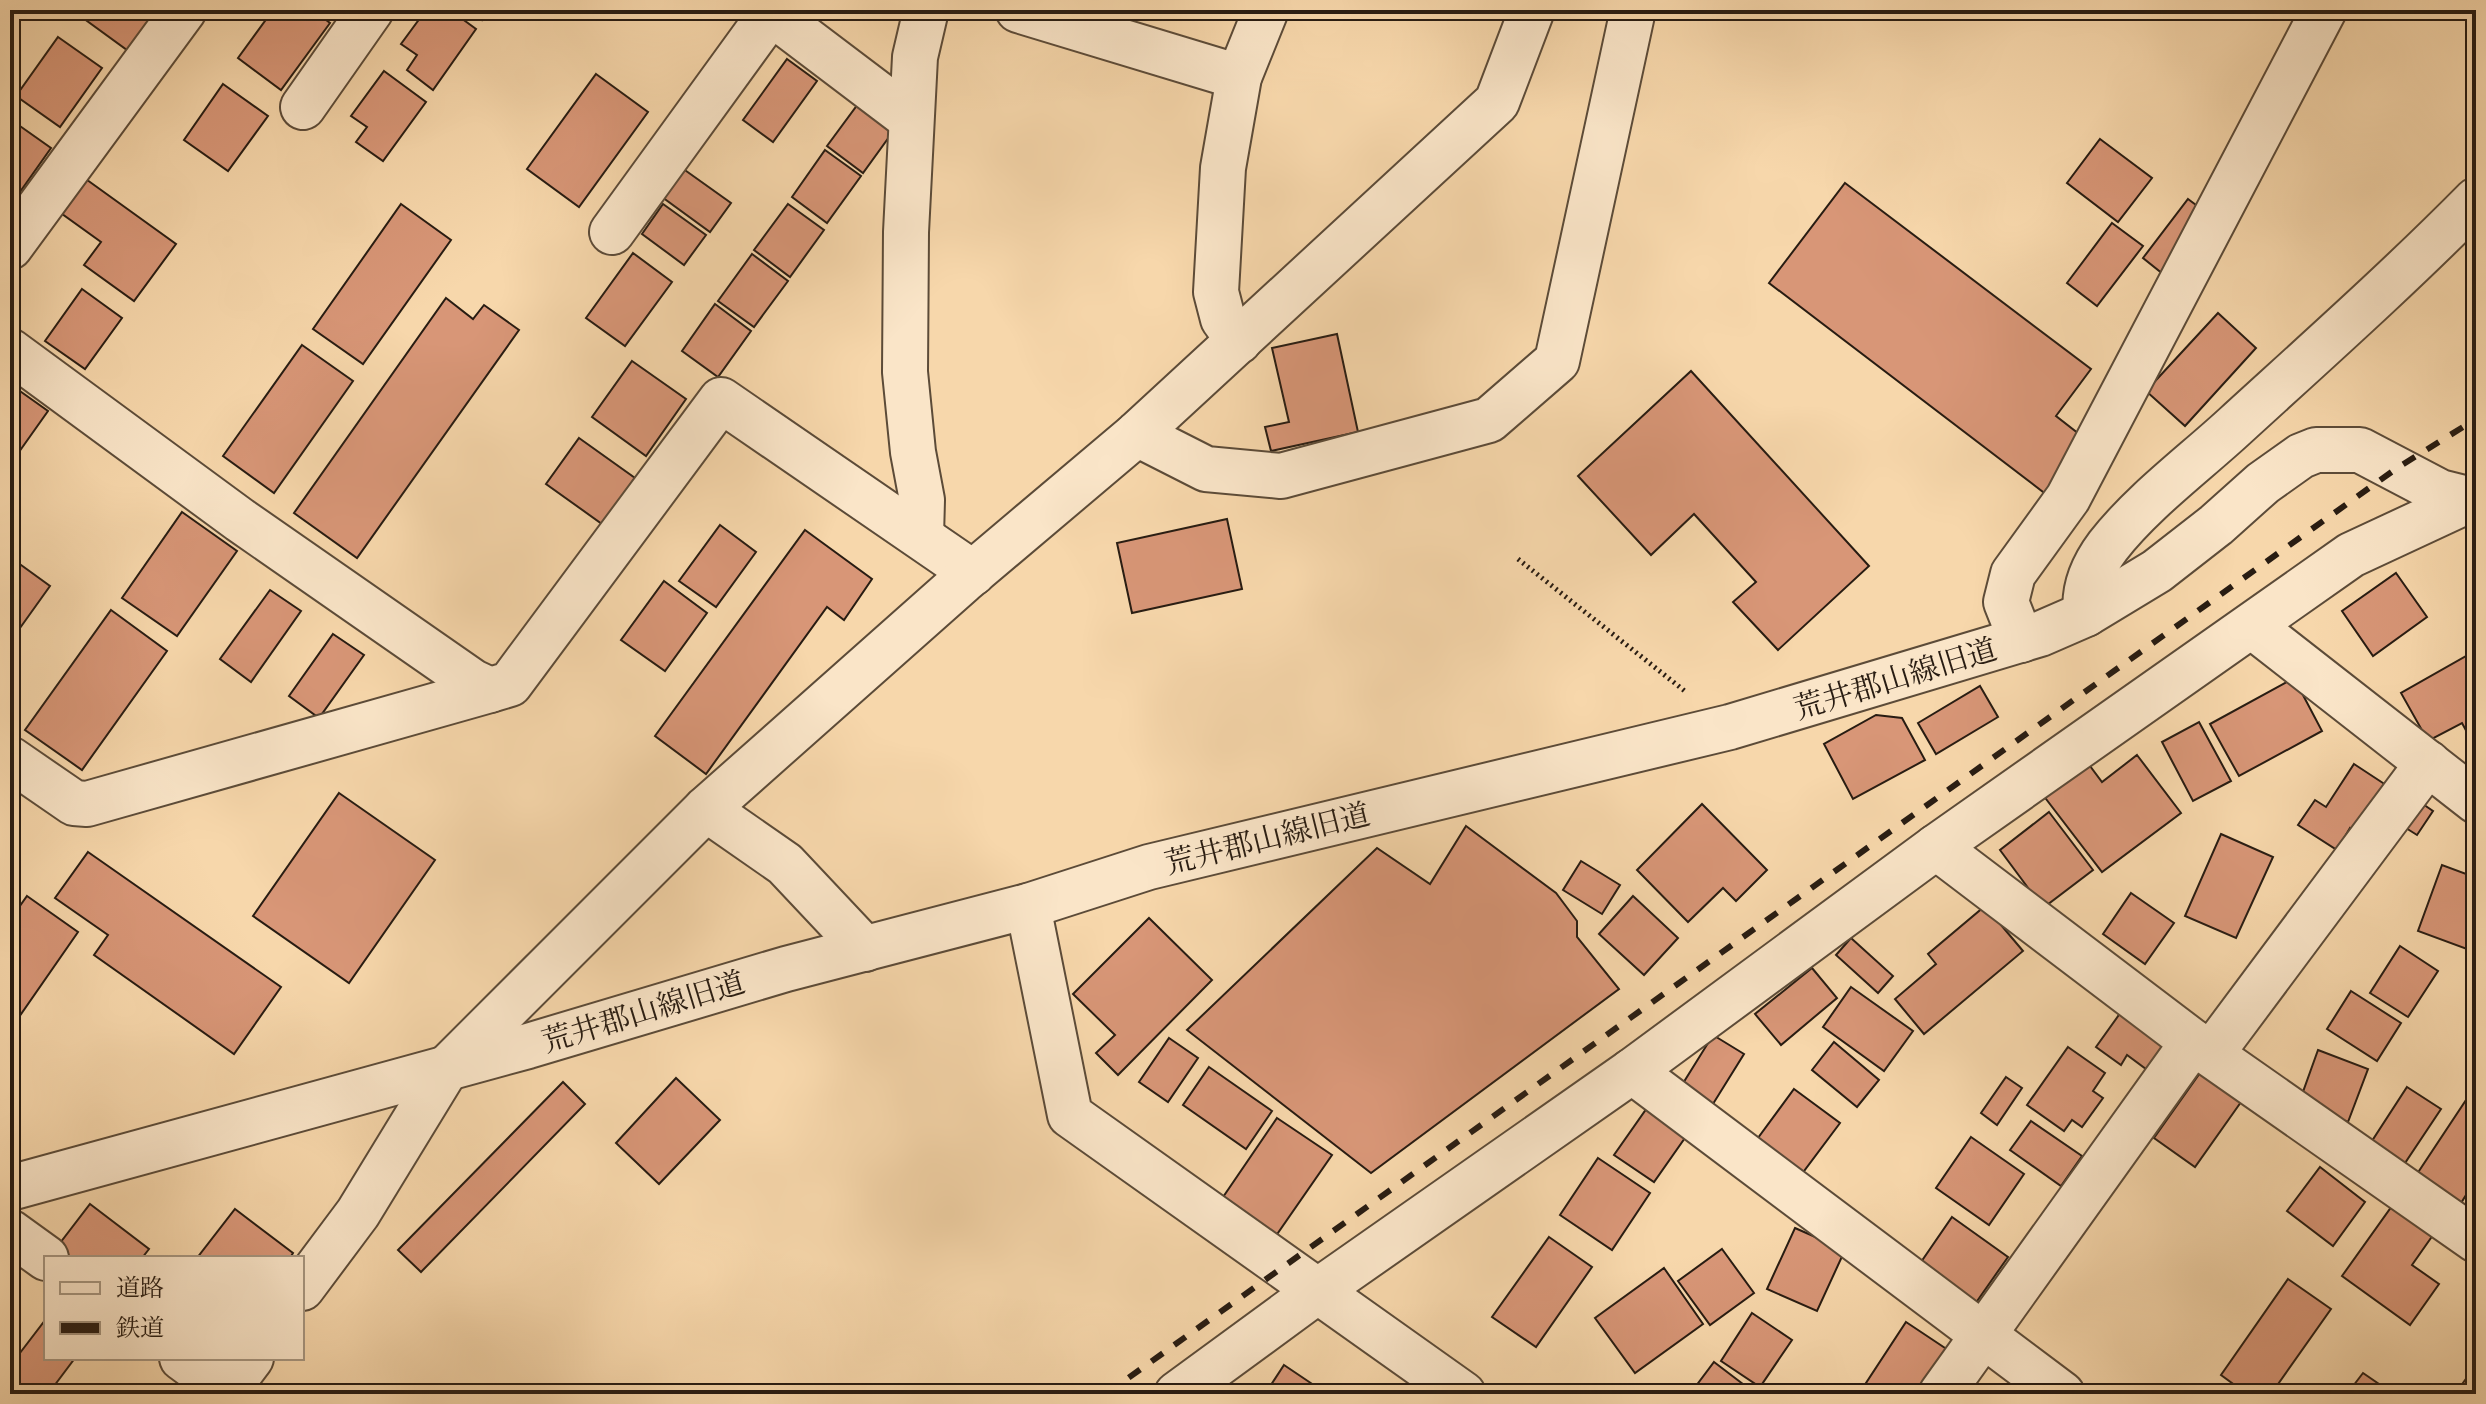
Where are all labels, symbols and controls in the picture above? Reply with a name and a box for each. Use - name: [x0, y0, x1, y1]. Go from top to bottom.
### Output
- street label: 荒井郡山線旧道: [1788, 626, 2002, 730]
- street label: 荒井郡山線旧道: [1160, 791, 1374, 885]
- street label: 荒井郡山線旧道: [536, 959, 750, 1063]
- legend: [44, 1256, 304, 1360]
- text: 道路: [116, 1270, 164, 1305]
- text: 鉄道: [116, 1310, 164, 1345]

